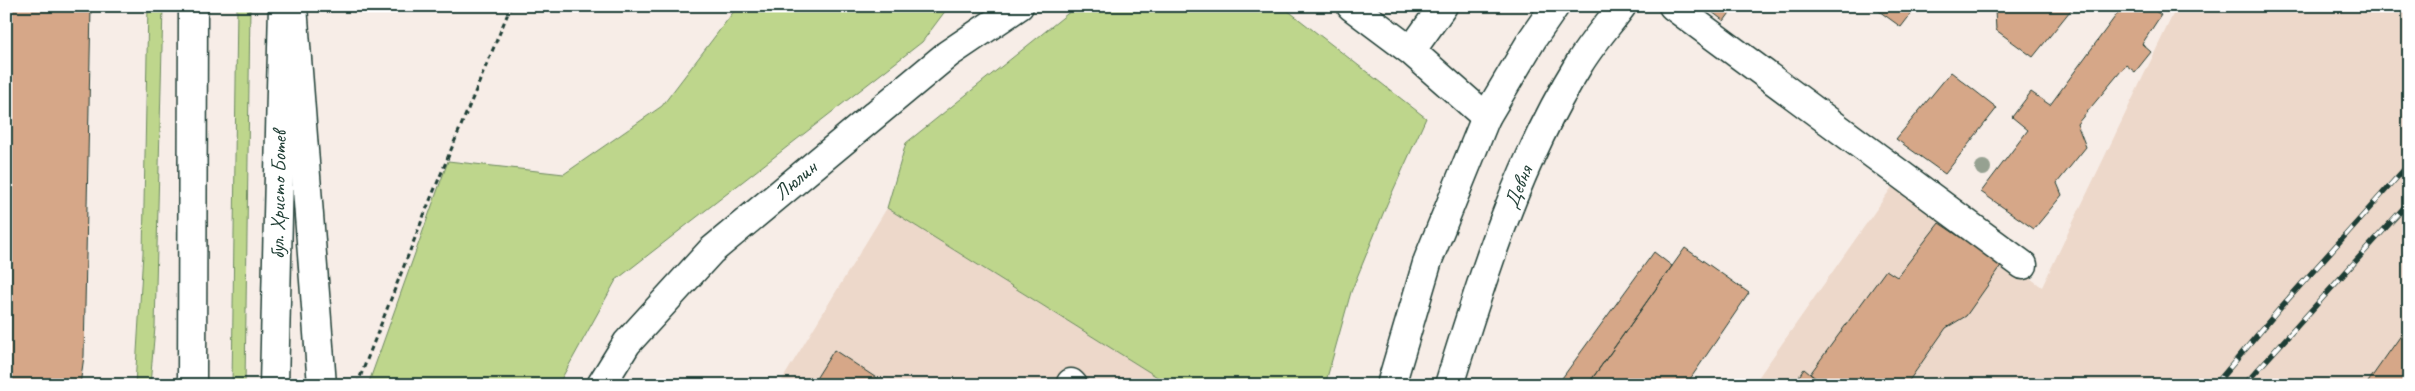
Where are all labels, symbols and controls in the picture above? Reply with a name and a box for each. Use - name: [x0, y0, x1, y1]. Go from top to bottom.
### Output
- street label: бул. Христо Ботев: [264, 127, 292, 259]
- street label: Люлин: [768, 153, 823, 206]
- street label: Девня: [1498, 161, 1539, 212]

